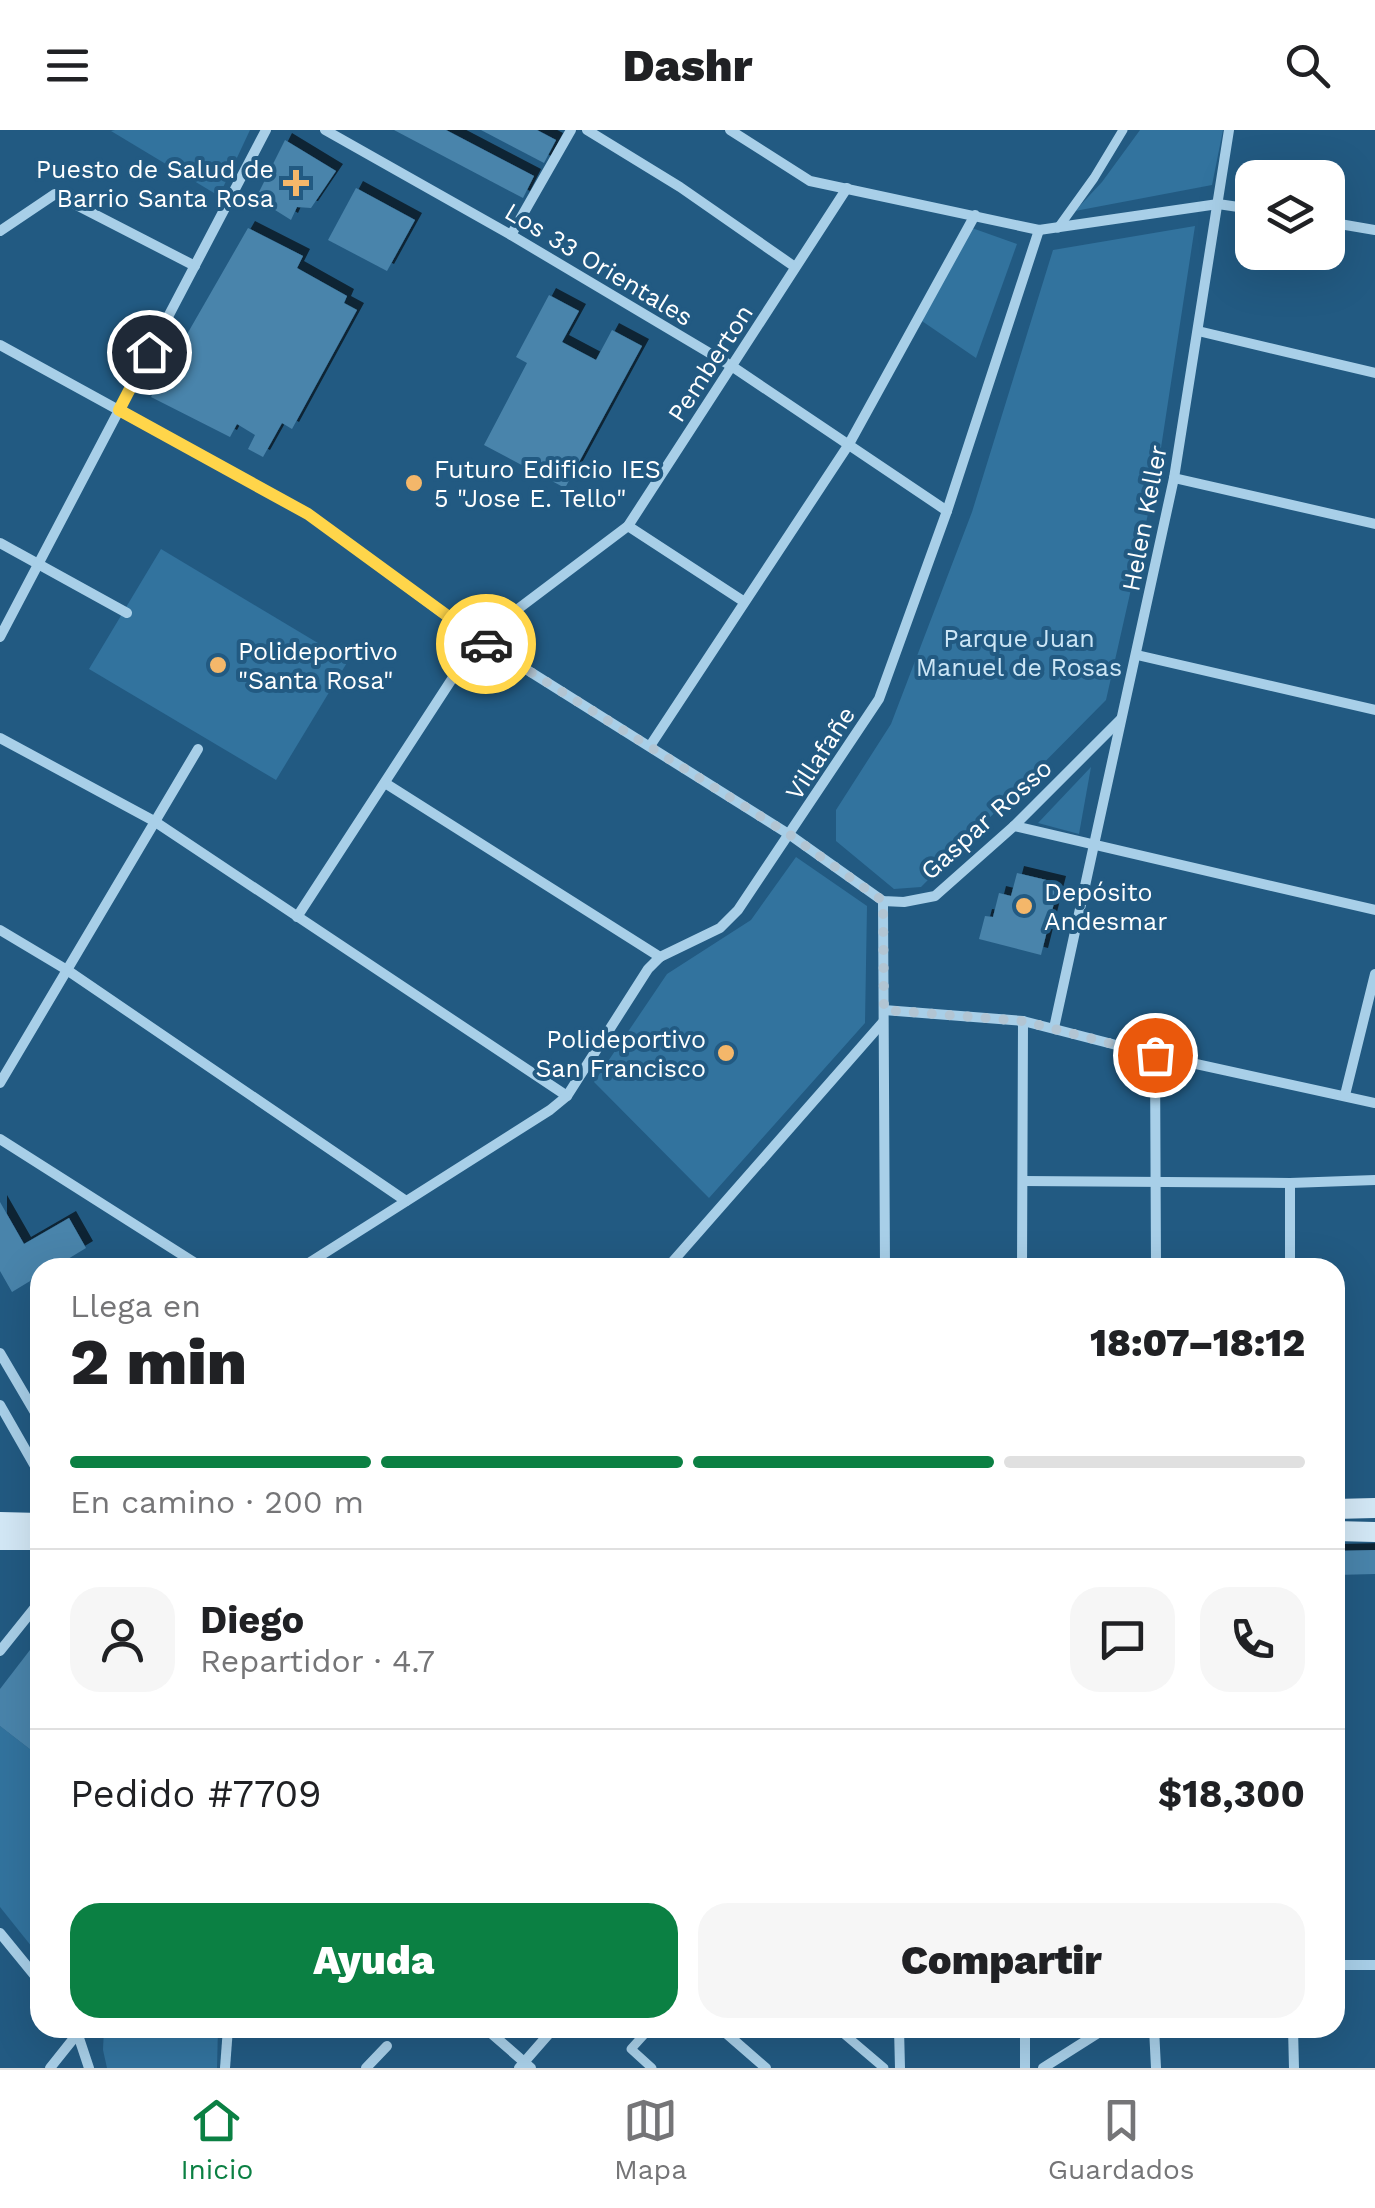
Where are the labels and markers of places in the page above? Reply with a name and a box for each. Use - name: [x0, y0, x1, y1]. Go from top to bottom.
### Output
- place label: Puesto de Salud de Barrio Santa Rosa: [36, 155, 274, 213]
- marker: Puesto de Salud de Barrio Santa Rosa: [283, 170, 309, 196]
- pin: [107, 310, 192, 395]
- place label: Futuro Edificio IES 5 "Jose E. Tello": [434, 455, 661, 513]
- marker: Futuro Edificio IES 5 "Jose E. Tello": [403, 472, 425, 494]
- place label: Polideportivo "Santa Rosa": [238, 637, 398, 695]
- marker: Polideportivo "Santa Rosa": [207, 654, 229, 676]
- place label: Depósito Andesmar: [1044, 878, 1167, 936]
- marker: Depósito Andesmar: [1013, 895, 1035, 917]
- pin: [1113, 1013, 1198, 1098]
- place label: Polideportivo San Francisco: [536, 1025, 706, 1083]
- marker: Polideportivo San Francisco: [715, 1042, 737, 1064]

